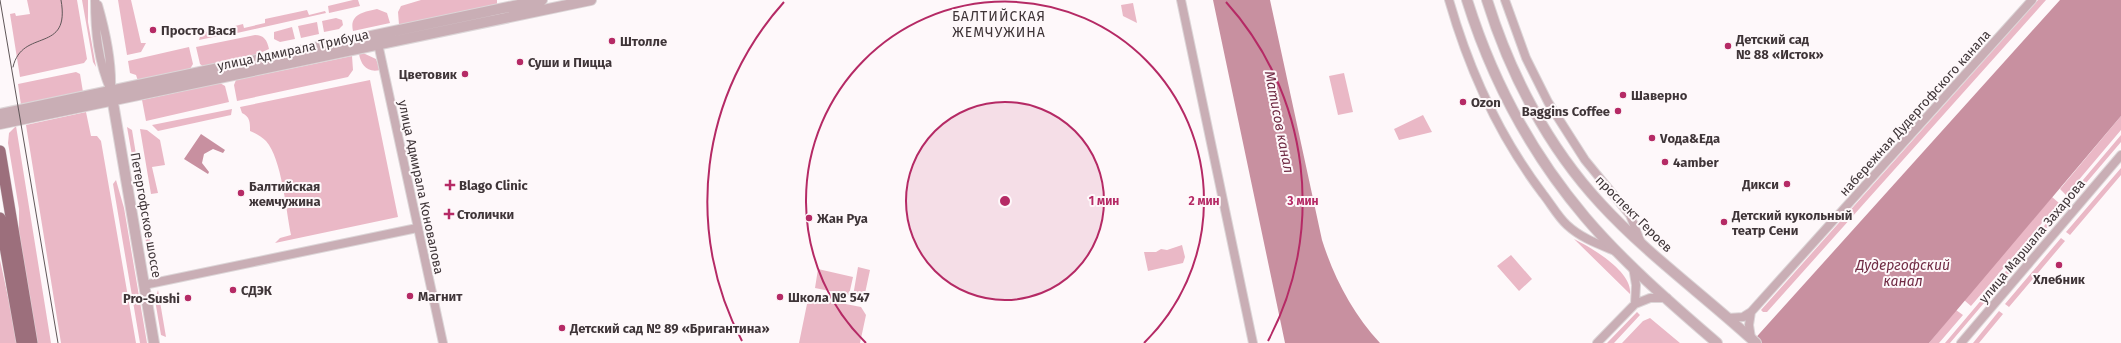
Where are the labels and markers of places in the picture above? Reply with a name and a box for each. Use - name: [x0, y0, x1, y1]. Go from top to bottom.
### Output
- place label: Просто Вася: [161, 23, 236, 38]
- marker: Просто Вася: [148, 25, 158, 35]
- place label: Детский сад № 88 «Исток»: [1735, 32, 1824, 62]
- place label: Штолле: [620, 34, 667, 49]
- marker: Штолле: [607, 36, 617, 46]
- marker: Детский сад № 88 «Исток»: [1723, 41, 1733, 51]
- place label: Суши и Пицца: [528, 55, 612, 70]
- marker: Суши и Пицца: [515, 57, 525, 67]
- place label: Цветовик: [399, 67, 458, 82]
- marker: Цветовик: [460, 69, 470, 79]
- place label: Шаверно: [1631, 88, 1688, 103]
- marker: Шаверно: [1618, 90, 1628, 100]
- place label: Ozon: [1471, 95, 1501, 110]
- marker: Ozon: [1458, 97, 1468, 107]
- place label: Baggins Coffee: [1522, 104, 1610, 119]
- marker: Baggins Coffee: [1613, 106, 1623, 116]
- place label: Vода&Еда: [1659, 131, 1720, 146]
- marker: Vода&Еда: [1647, 133, 1657, 143]
- place label: 4amber: [1673, 155, 1719, 170]
- marker: 4amber: [1660, 157, 1670, 167]
- place label: Дикси: [1741, 177, 1779, 192]
- place label: Blago Clinic: [459, 178, 528, 193]
- place label: Балтийская жемчужина: [249, 179, 321, 209]
- marker: Blago Clinic: [444, 179, 456, 191]
- marker: Дикси: [1782, 179, 1792, 189]
- marker: Балтийская жемчужина: [236, 188, 246, 198]
- centre of rings: [998, 194, 1012, 208]
- place label: Столички: [457, 207, 514, 222]
- place label: Детский кукольный театр Сени: [1731, 208, 1852, 238]
- marker: Столички: [444, 209, 454, 219]
- place label: Жан Руа: [816, 211, 868, 226]
- marker: Жан Руа: [804, 213, 814, 223]
- marker: Детский кукольный театр Сени: [1719, 217, 1729, 227]
- marker: Хлебник: [2054, 260, 2064, 270]
- place label: Хлебник: [2032, 272, 2086, 287]
- place label: СДЭК: [241, 283, 273, 298]
- marker: СДЭК: [228, 285, 238, 295]
- place label: Магнит: [418, 289, 463, 304]
- place label: Школа № 547: [788, 290, 870, 305]
- place label: Pro-Sushi: [123, 291, 180, 306]
- marker: Магнит: [405, 291, 415, 301]
- marker: Школа № 547: [775, 292, 785, 302]
- marker: Pro-Sushi: [183, 293, 193, 303]
- place label: Детский сад № 89 «Бригантина»: [569, 321, 770, 336]
- marker: Детский сад № 89 «Бригантина»: [557, 323, 567, 333]

